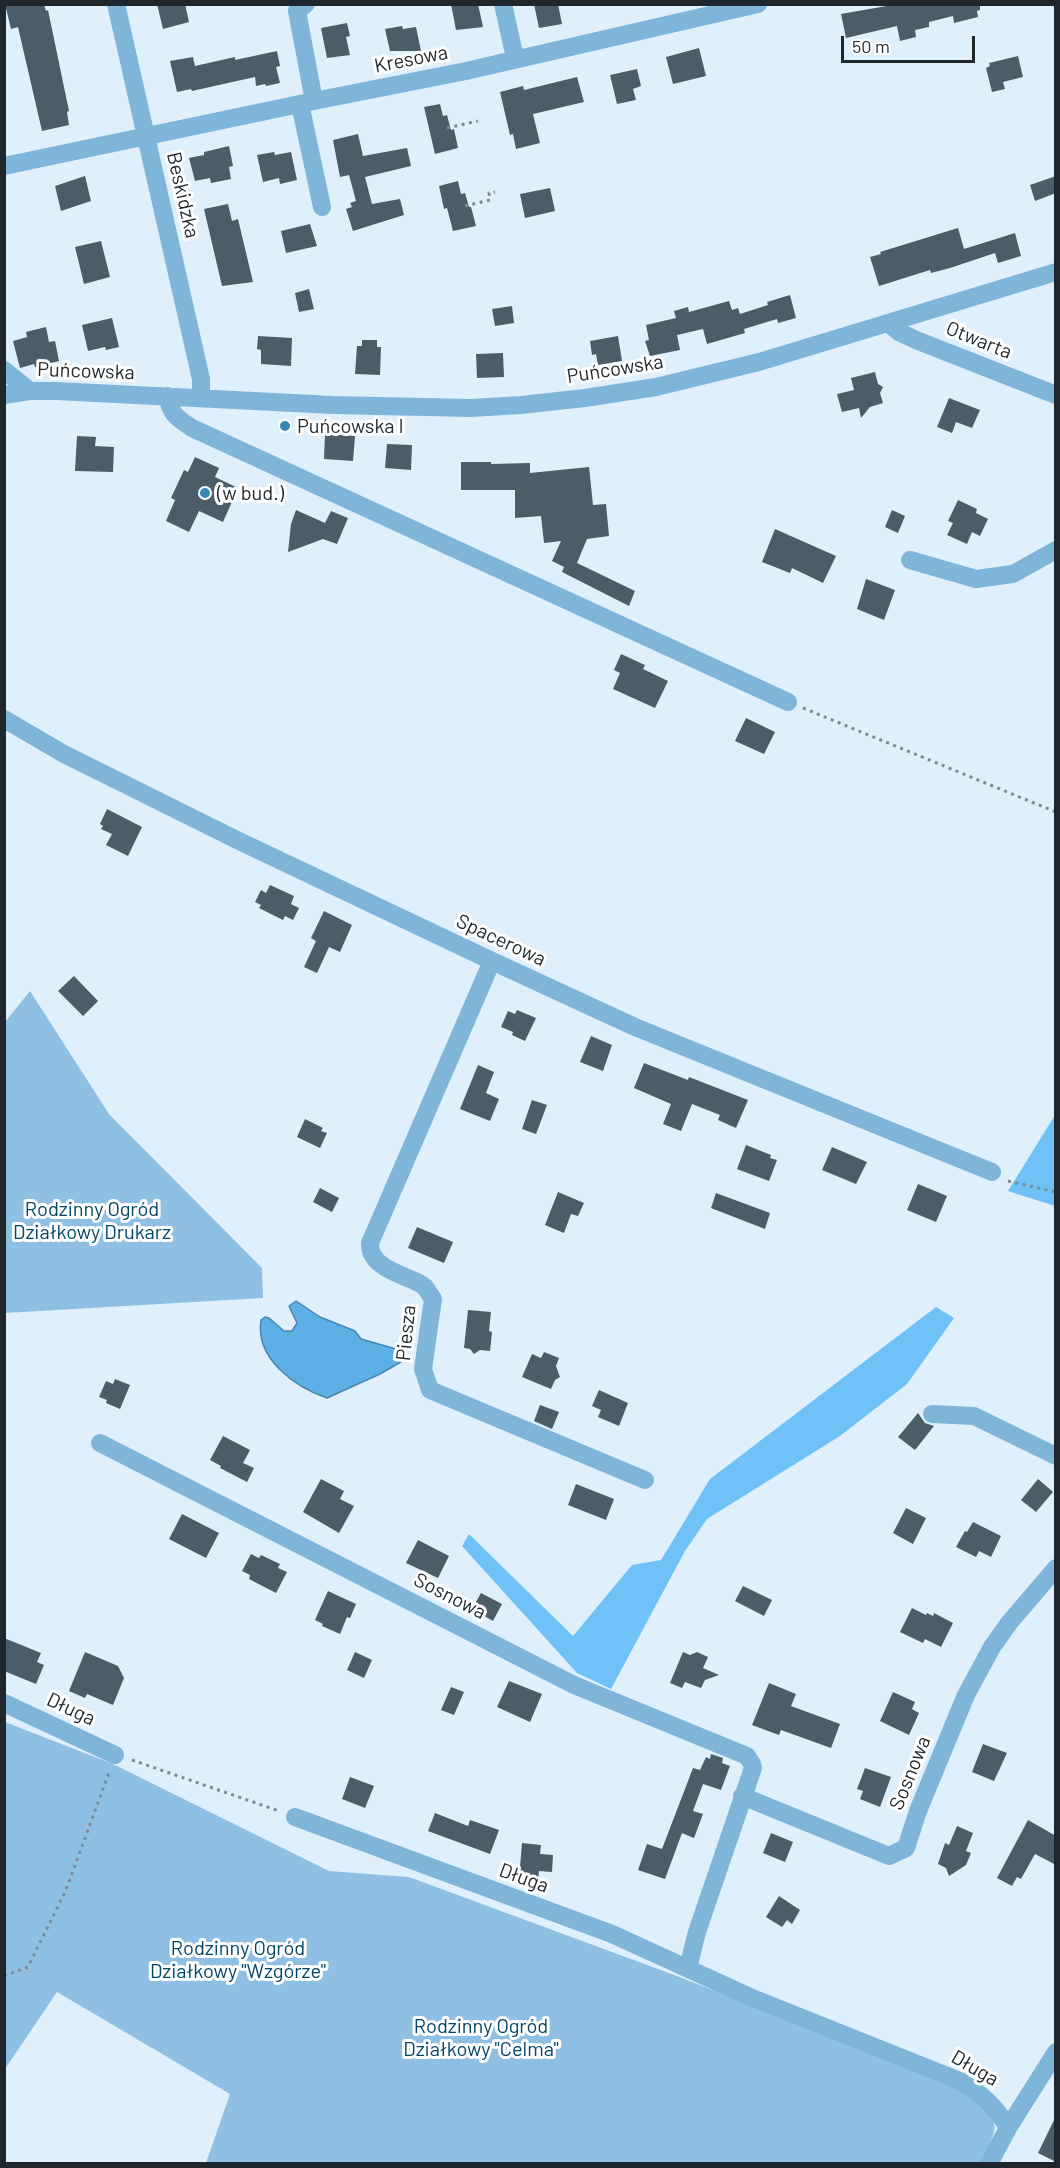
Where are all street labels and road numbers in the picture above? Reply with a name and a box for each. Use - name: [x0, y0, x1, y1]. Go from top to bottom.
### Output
- street label: Kresowa: [372, 40, 450, 78]
- street label: Beskidzka: [161, 150, 205, 240]
- street label: Otwarta: [942, 316, 1016, 364]
- street label: Puńcowska: [565, 350, 665, 388]
- street label: Puńcowska: [37, 357, 135, 385]
- street label: Spacerowa: [452, 909, 550, 971]
- street label: Piesza: [391, 1304, 421, 1362]
- street label: Sosnowa: [410, 1568, 490, 1624]
- street label: Długa: [43, 1687, 99, 1731]
- street label: Sosnowa: [884, 1732, 936, 1814]
- street label: Długa: [496, 1858, 552, 1898]
- street label: Długa: [947, 2045, 1003, 2091]

